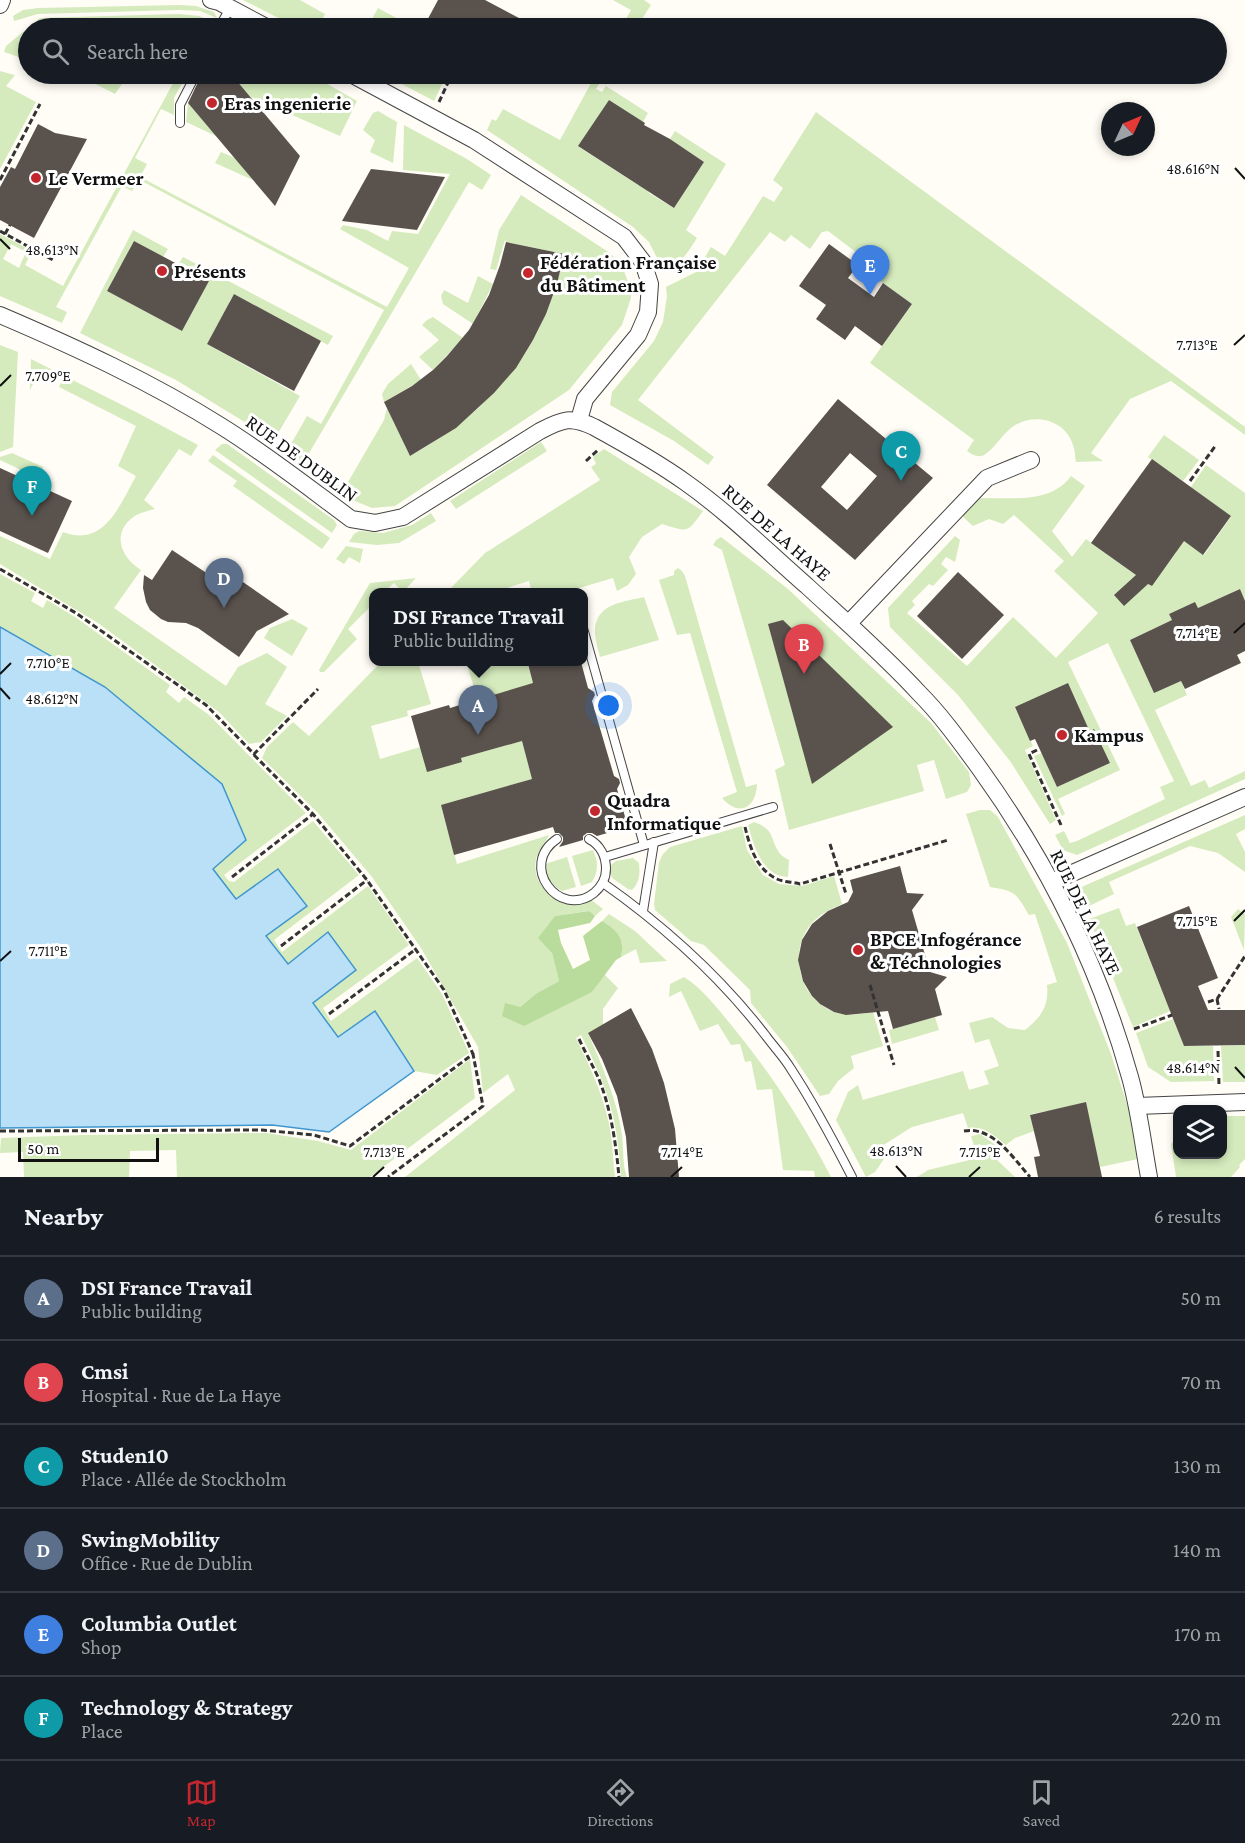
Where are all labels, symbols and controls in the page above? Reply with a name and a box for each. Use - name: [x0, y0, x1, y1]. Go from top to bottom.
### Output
- search box: [18, 18, 1227, 84]
- icon: search: [39, 35, 72, 68]
- text: Search here: [87, 39, 188, 64]
- place label: Eras ingenierie: [224, 92, 351, 114]
- marker: Eras ingenierie: [205, 96, 219, 110]
- north arrow: [1101, 102, 1155, 156]
- text: 48.616°N: [1166, 161, 1220, 177]
- place label: Le Vermeer: [48, 167, 144, 189]
- marker: Le Vermeer: [29, 171, 43, 185]
- text: 48.613°N: [25, 242, 79, 258]
- pin: E: [850, 246, 890, 295]
- place label: Fédération Française du Bâtiment: [540, 251, 717, 296]
- place label: Présents: [174, 260, 246, 282]
- marker: Présents: [155, 264, 169, 278]
- marker: Fédération Française du Bâtiment: [521, 266, 535, 280]
- text: 7.713°E: [1176, 337, 1218, 353]
- text: 7.709°E: [25, 368, 71, 384]
- street label: RUE DE DUBLIN: [242, 410, 362, 506]
- pin: C: [882, 432, 920, 481]
- pin: F: [12, 466, 51, 516]
- street label: RUE DE LA HAYE: [718, 479, 836, 585]
- pin: D: [204, 558, 244, 608]
- popup: [369, 588, 588, 666]
- text: DSI France Travail: [393, 604, 564, 629]
- pin: B: [784, 624, 824, 674]
- text: 7.714°E: [1176, 625, 1218, 641]
- text: Public building: [393, 629, 514, 651]
- text: 7.710°E: [26, 655, 70, 671]
- pin: A: [458, 686, 498, 735]
- text: 48.612°N: [25, 691, 79, 707]
- your location: [594, 691, 623, 720]
- place label: Kampus: [1074, 724, 1144, 746]
- marker: Kampus: [1055, 728, 1069, 742]
- place label: Quadra Informatique: [607, 789, 721, 834]
- marker: Quadra Informatique: [588, 804, 602, 818]
- street label: RUE DE LA HAYE: [1046, 846, 1126, 978]
- text: 7.715°E: [1176, 913, 1218, 929]
- place label: BPCE Infogérance & Téchnologies: [870, 928, 1021, 973]
- text: 7.711°E: [28, 943, 68, 959]
- marker: BPCE Infogérance & Téchnologies: [851, 943, 865, 957]
- text: 48.614°N: [1166, 1060, 1220, 1076]
- map controls: [1173, 1105, 1227, 1159]
- button: layers: [1173, 1105, 1227, 1159]
- scale bar: [18, 1135, 159, 1162]
- text: 50 m: [27, 1140, 59, 1157]
- text: 48.613°N: [869, 1143, 923, 1159]
- text: 7.713°E: [363, 1144, 405, 1160]
- text: 7.714°E: [661, 1144, 703, 1160]
- text: 7.715°E: [959, 1144, 1001, 1160]
- text: Nearby: [24, 1202, 103, 1231]
- text: 6 results: [1154, 1205, 1221, 1227]
- text: DSI France Travail: [81, 1275, 252, 1300]
- text: A: [38, 1287, 49, 1309]
- text: 50 m: [1180, 1287, 1221, 1309]
- text: Public building: [81, 1300, 202, 1322]
- text: Cmsi: [81, 1359, 128, 1384]
- text: B: [38, 1371, 49, 1393]
- text: 70 m: [1181, 1371, 1221, 1393]
- text: Hospital · Rue de La Haye: [81, 1384, 281, 1406]
- text: Studen10: [81, 1443, 169, 1468]
- text: C: [37, 1455, 50, 1477]
- text: 130 m: [1174, 1455, 1221, 1477]
- text: Place · Allée de Stockholm: [81, 1468, 287, 1490]
- text: SwingMobility: [81, 1527, 220, 1552]
- text: D: [37, 1539, 50, 1561]
- text: 140 m: [1173, 1539, 1221, 1561]
- text: Office · Rue de Dublin: [81, 1552, 253, 1574]
- text: Columbia Outlet: [81, 1611, 237, 1636]
- text: E: [38, 1623, 49, 1645]
- text: 170 m: [1174, 1623, 1221, 1645]
- text: Shop: [81, 1636, 122, 1658]
- text: Technology & Strategy: [81, 1695, 293, 1720]
- text: F: [38, 1707, 49, 1729]
- text: 220 m: [1171, 1707, 1221, 1729]
- text: Place: [81, 1720, 123, 1742]
- tab: Map: [185, 1776, 218, 1829]
- tab: Directions: [587, 1776, 653, 1829]
- tab: Saved: [1023, 1776, 1060, 1829]

